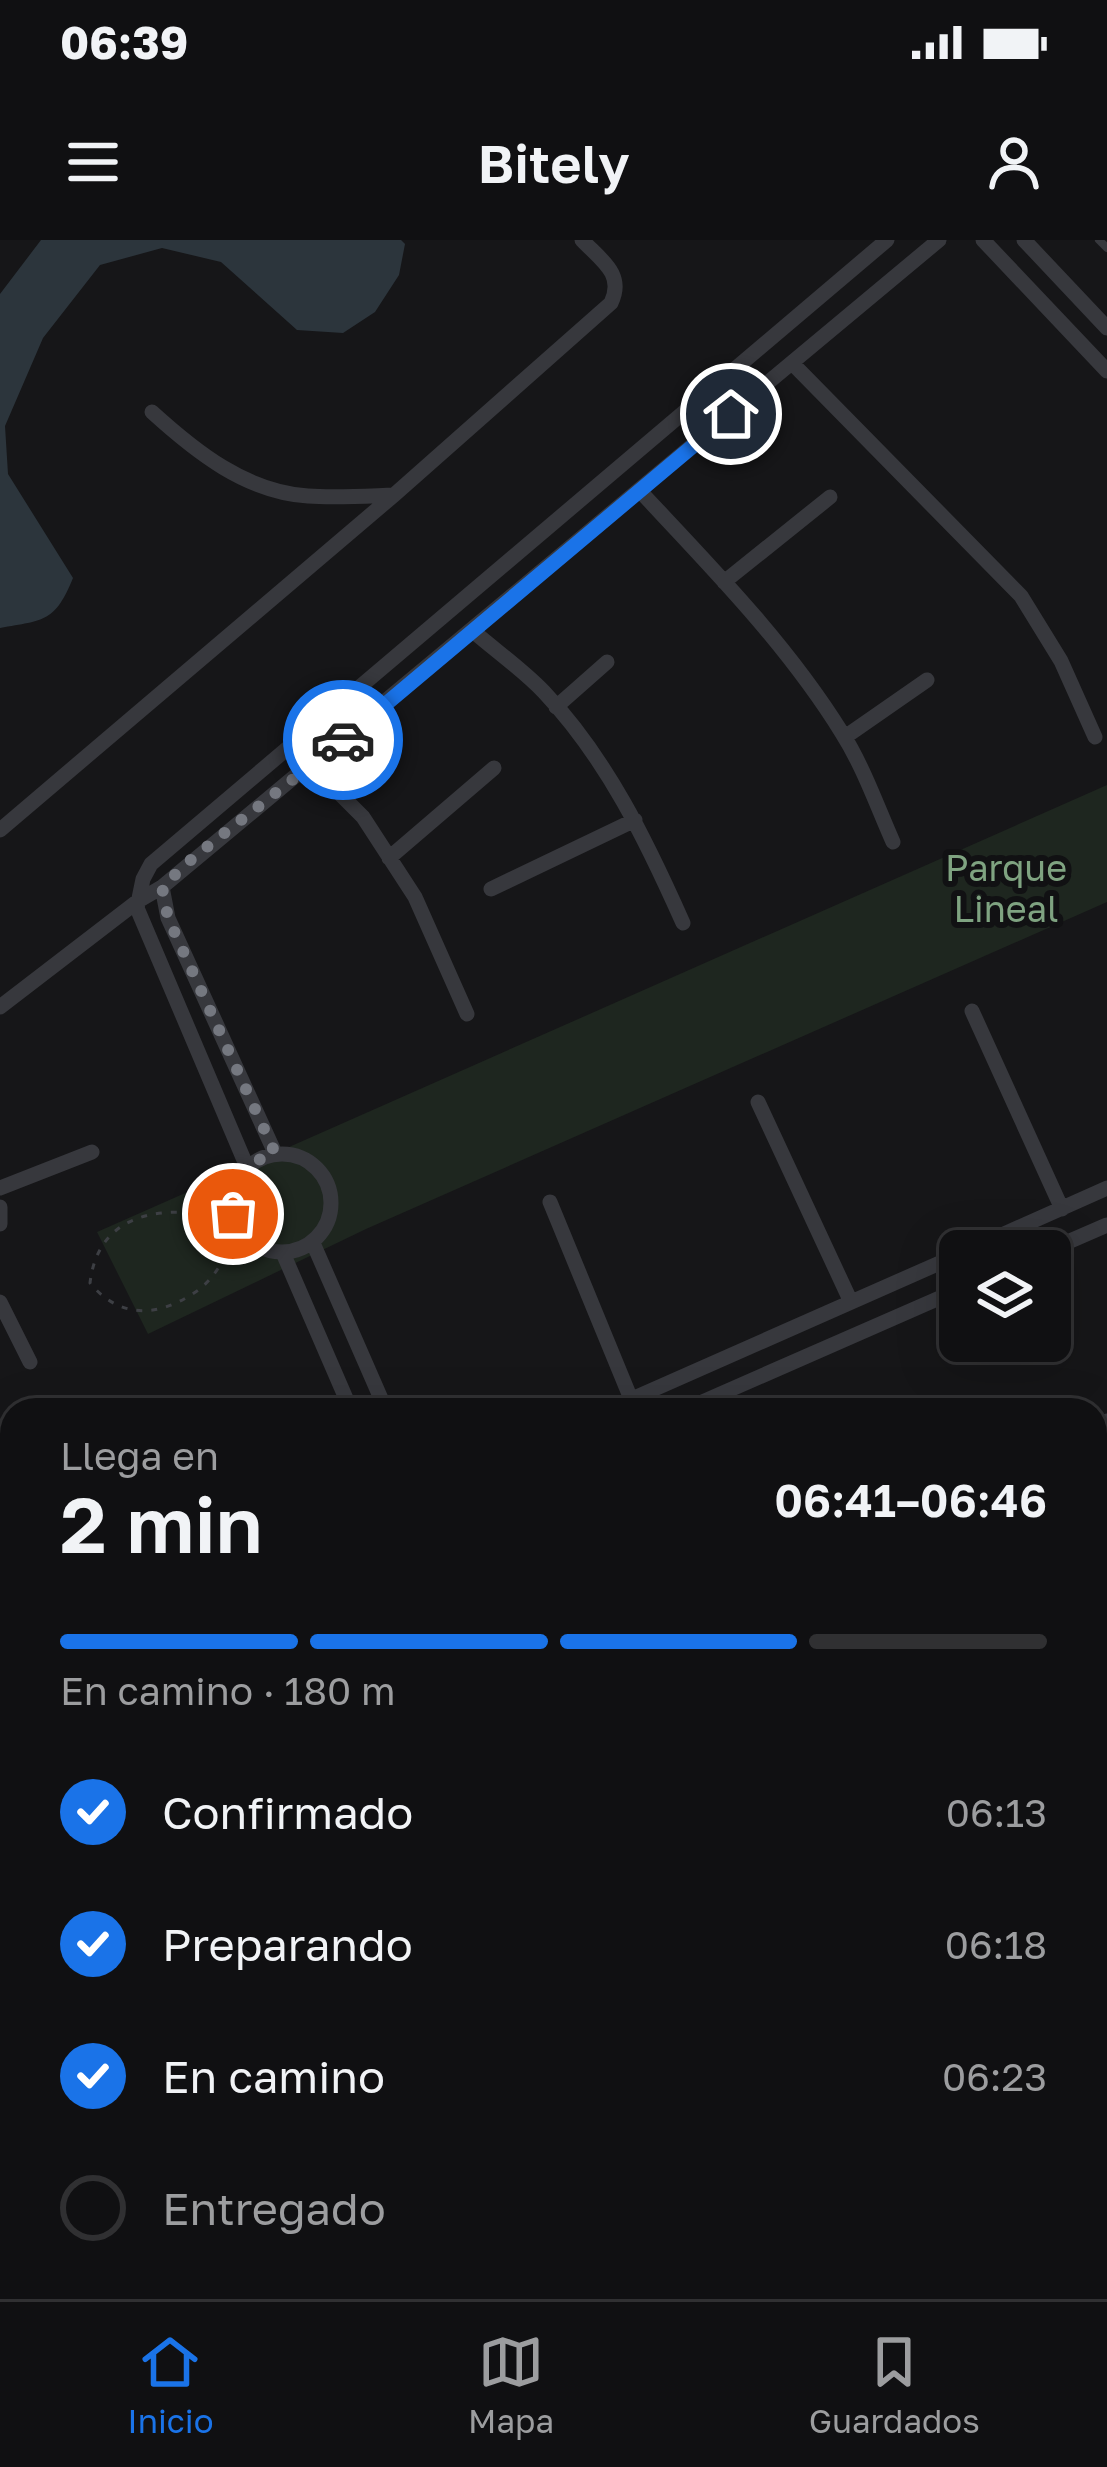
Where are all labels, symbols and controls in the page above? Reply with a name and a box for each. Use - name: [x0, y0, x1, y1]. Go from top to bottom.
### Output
- text: 06:39: [60, 15, 188, 69]
- icon: menu: [60, 129, 126, 195]
- icon: person: [981, 129, 1047, 195]
- text: Bitely: [477, 130, 630, 195]
- pin: [680, 363, 782, 465]
- icon: home: [698, 381, 764, 447]
- courier: [283, 680, 403, 800]
- icon: car: [310, 707, 376, 773]
- park label: Parque Lineal: [945, 846, 1067, 930]
- pin: [182, 1163, 284, 1265]
- icon: bag: [200, 1181, 266, 1247]
- map controls: [939, 1230, 1071, 1362]
- button: layers: [939, 1230, 1071, 1362]
- text: Llega en: [60, 1432, 219, 1479]
- text: 06:41–06:46: [774, 1473, 1047, 1527]
- text: 2 min: [60, 1477, 263, 1570]
- text: En camino · 180 m: [60, 1667, 396, 1714]
- icon: check: [60, 1779, 126, 1845]
- text: Confirmado: [162, 1785, 413, 1839]
- text: 06:13: [946, 1789, 1047, 1836]
- icon: check: [60, 1911, 126, 1977]
- text: Preparando: [162, 1917, 413, 1971]
- text: 06:18: [945, 1921, 1047, 1968]
- icon: check: [60, 2043, 126, 2109]
- text: En camino: [162, 2049, 385, 2103]
- text: 06:23: [942, 2053, 1047, 2100]
- text: Entregado: [162, 2181, 386, 2235]
- tab: Inicio: [127, 2329, 213, 2440]
- tab: Mapa: [468, 2329, 554, 2440]
- tab: Guardados: [809, 2329, 980, 2440]

